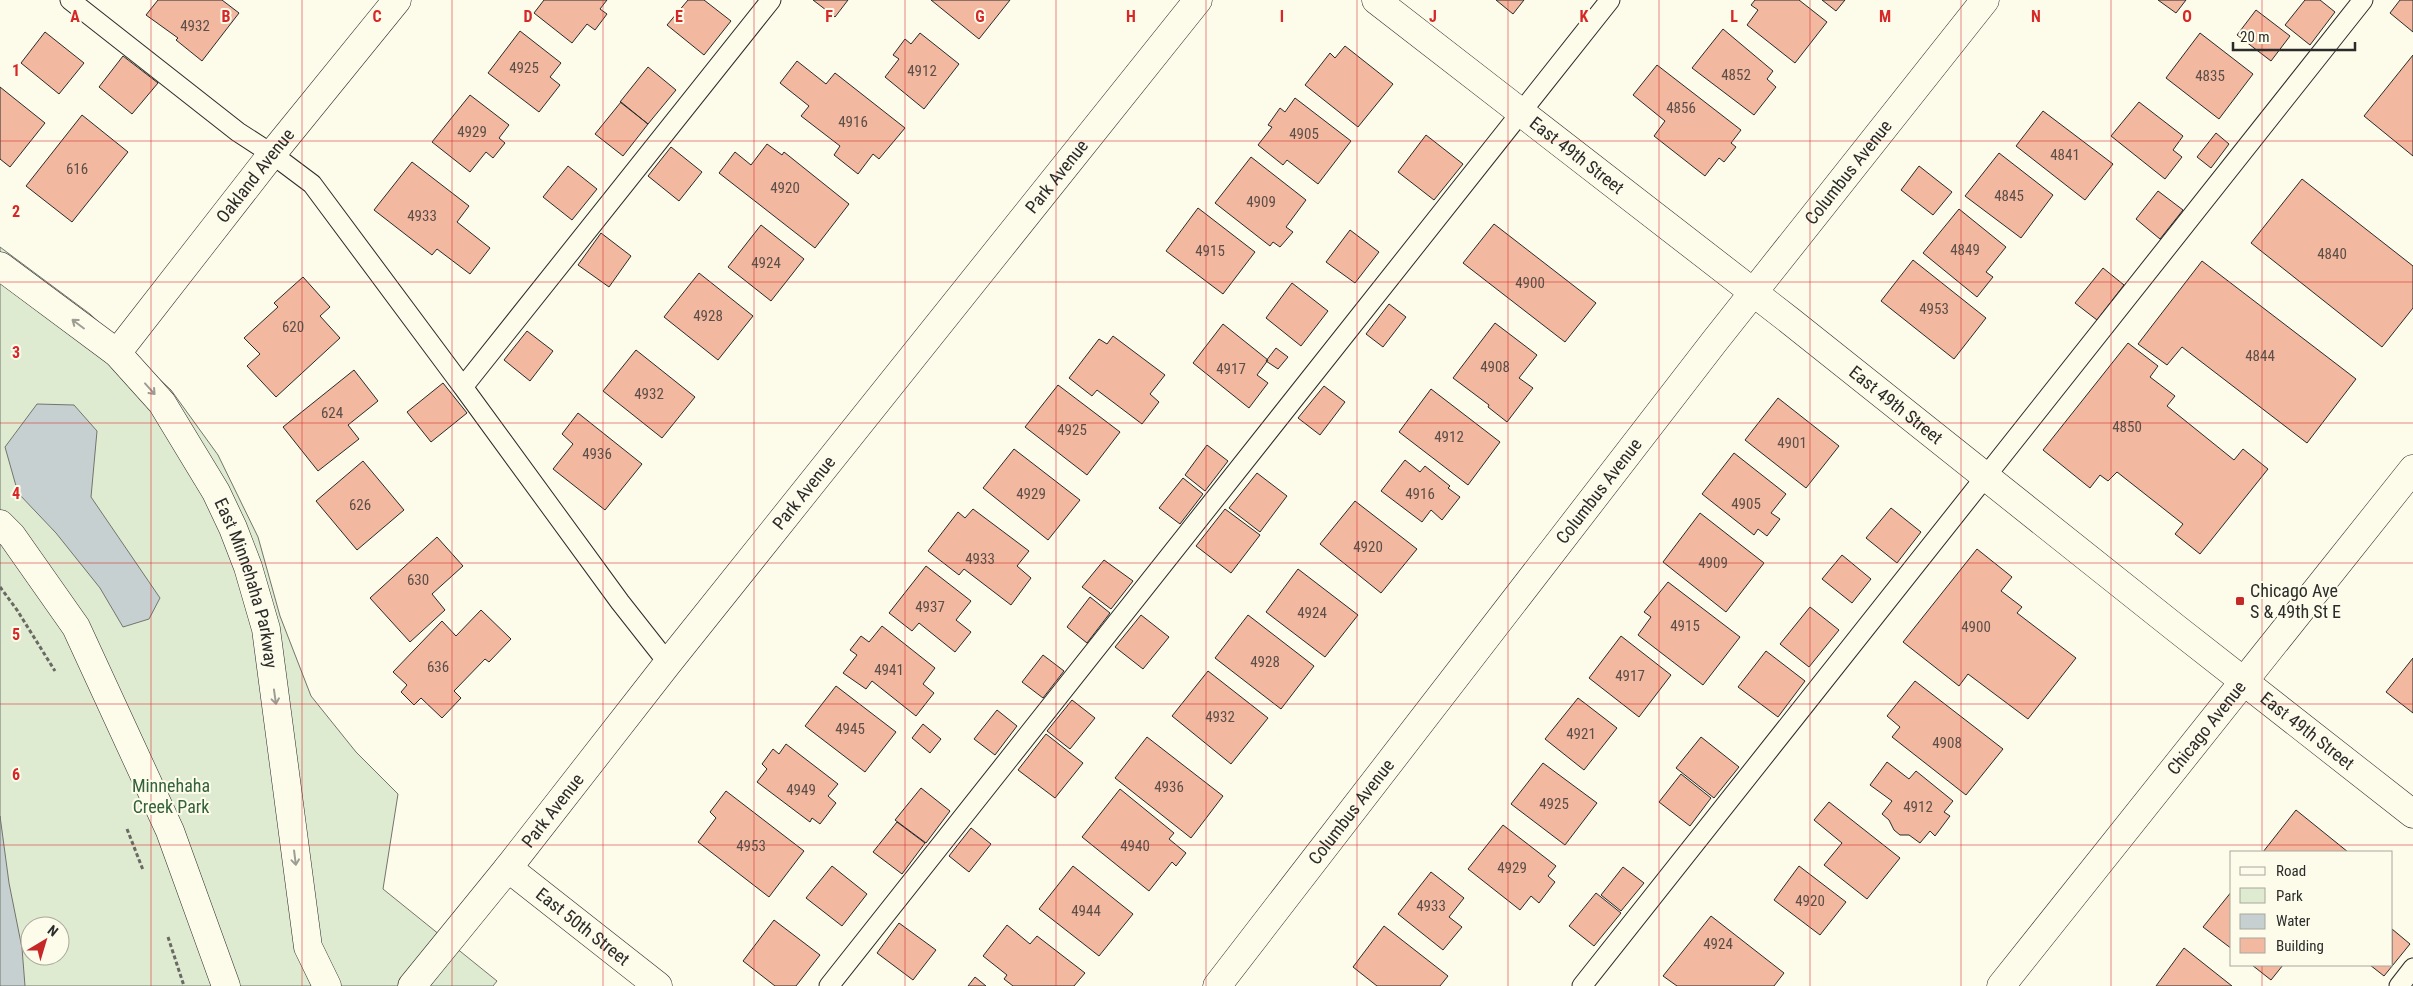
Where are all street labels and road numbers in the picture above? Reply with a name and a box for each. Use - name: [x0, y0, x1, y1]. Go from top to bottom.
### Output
- street label: East 49th Street: [1526, 112, 1628, 198]
- street label: Columbus Avenue: [1800, 116, 1896, 228]
- street label: Oakland Avenue: [212, 124, 299, 227]
- street label: Park Avenue: [1021, 135, 1092, 217]
- street label: East 49th Street: [1845, 361, 1947, 448]
- street label: Columbus Avenue: [1551, 434, 1646, 548]
- street label: Park Avenue: [768, 452, 839, 534]
- street label: East Minnehaha Parkway: [210, 495, 282, 670]
- street label: Chicago Avenue: [2163, 677, 2250, 779]
- street label: East 49th Street: [2256, 687, 2359, 774]
- street label: Columbus Avenue: [1304, 755, 1398, 868]
- street label: Park Avenue: [517, 769, 588, 851]
- street label: East 50th Street: [532, 883, 634, 970]

